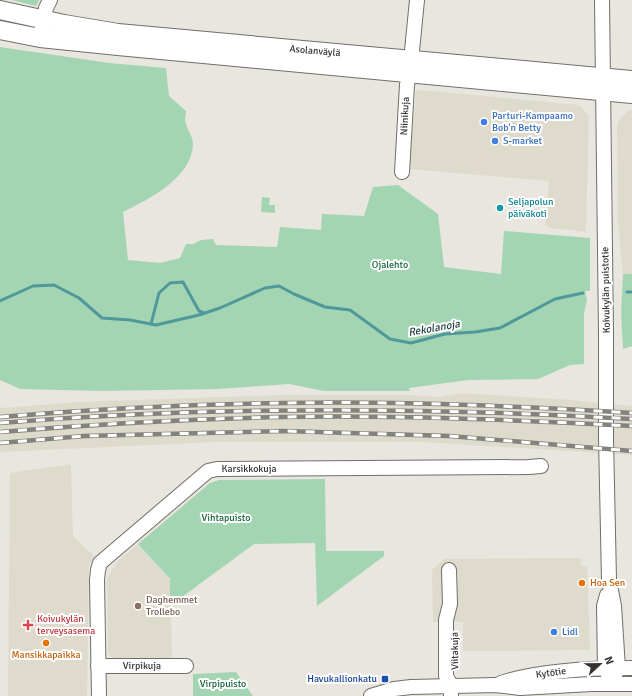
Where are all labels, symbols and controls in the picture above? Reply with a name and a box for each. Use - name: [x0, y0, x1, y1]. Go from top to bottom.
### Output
- street label: Asolanväylä: [289, 43, 341, 59]
- street label: Niinikuja: [398, 96, 412, 136]
- place label: Parturi-Kampaamo Bob'n Betty: [492, 110, 573, 134]
- marker: Parturi-Kampaamo Bob'n Betty: [479, 117, 489, 127]
- place label: S-market: [503, 135, 543, 147]
- marker: S-market: [490, 136, 500, 146]
- place label: Seljapolun päiväkoti: [508, 196, 554, 220]
- marker: Seljapolun päiväkoti: [495, 203, 505, 213]
- street label: Koivukylän puistotie: [599, 247, 613, 333]
- park label: Ojalehto: [372, 259, 408, 271]
- water label: Rekolanoja: [407, 317, 461, 339]
- street label: Karsikkokuja: [222, 463, 276, 475]
- park label: Vihtapuisto: [202, 512, 250, 524]
- place label: Hoa Sen: [590, 577, 625, 589]
- marker: Hoa Sen: [577, 578, 587, 588]
- place label: Daghemmet Trollebo: [146, 594, 198, 618]
- marker: Daghemmet Trollebo: [133, 601, 143, 611]
- place label: Koivukylän terveysasema: [37, 613, 95, 637]
- marker: Koivukylän terveysasema: [22, 619, 34, 631]
- place label: Lidl: [562, 626, 578, 638]
- marker: Lidl: [549, 627, 559, 637]
- street label: Viitakuja: [449, 632, 461, 670]
- marker: Mansikkapaikka: [41, 638, 51, 648]
- north arrow: [580, 644, 620, 684]
- place label: Mansikkapaikka: [11, 649, 81, 661]
- text: N: [601, 654, 616, 666]
- street label: Virpikuja: [123, 660, 161, 672]
- street label: Kytötie: [535, 665, 567, 681]
- place label: Havukallionkatu: [307, 673, 377, 685]
- marker: Havukallionkatu: [380, 674, 390, 684]
- park label: Virpipuisto: [200, 678, 246, 690]

